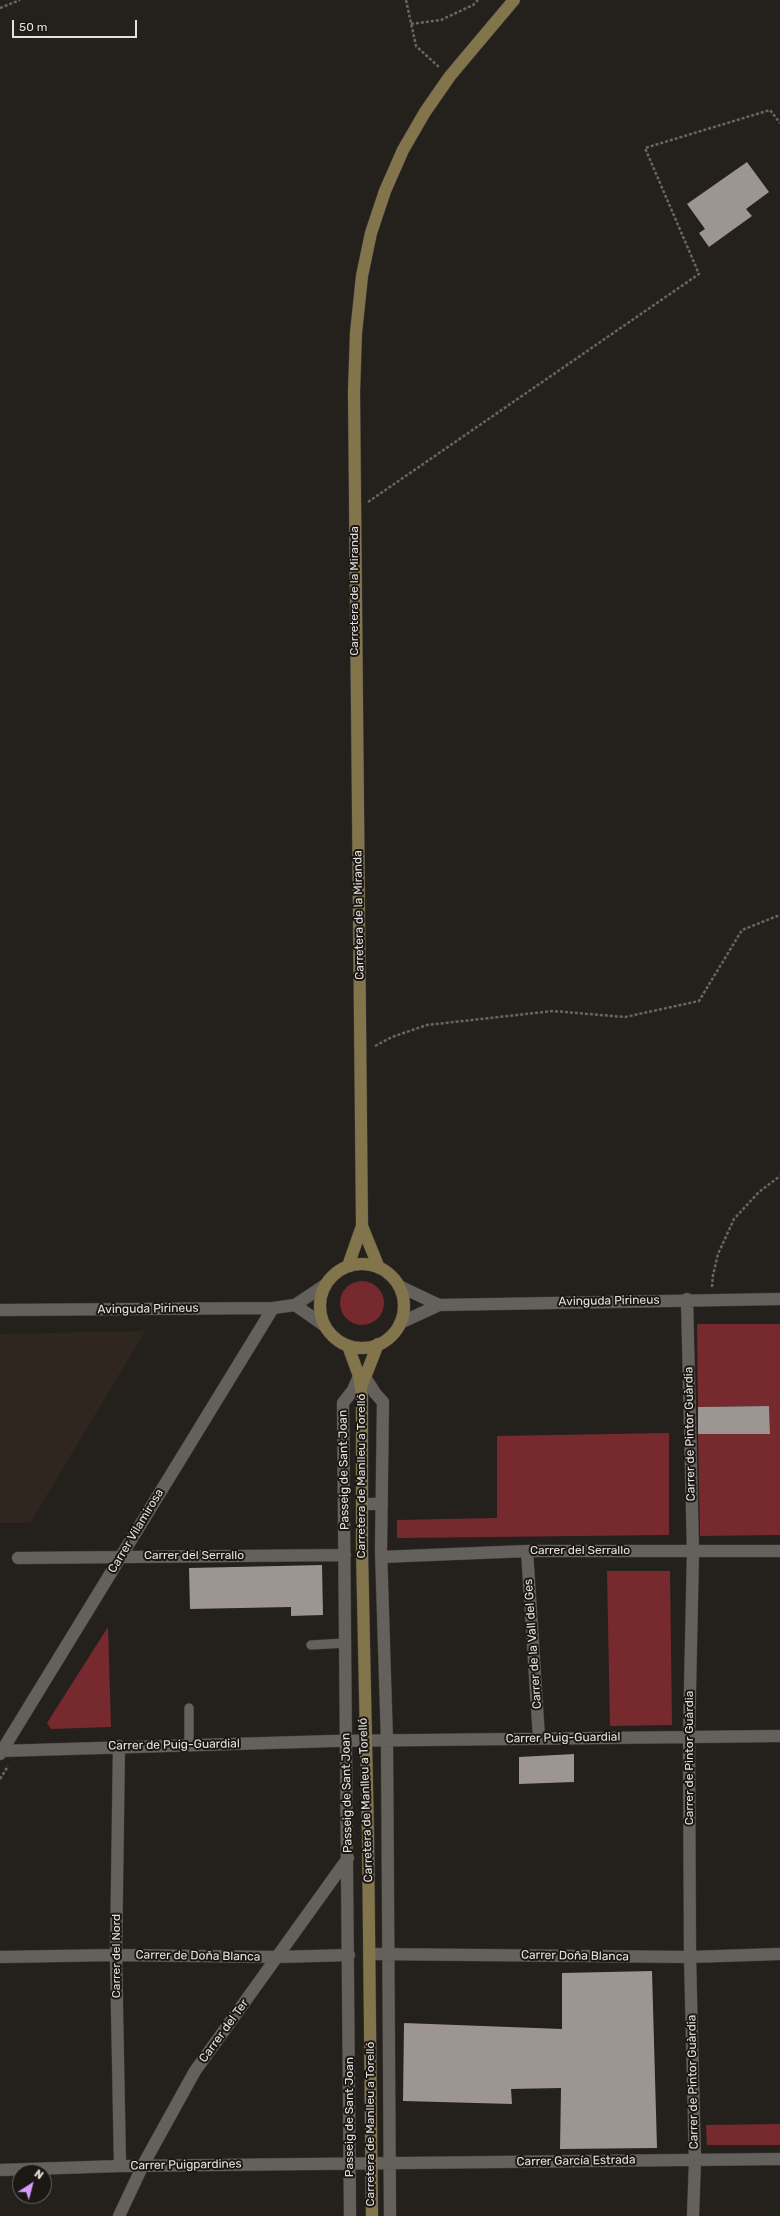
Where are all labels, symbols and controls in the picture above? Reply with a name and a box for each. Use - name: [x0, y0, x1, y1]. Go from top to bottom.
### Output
- scale bar: [14, 12, 139, 38]
- text: 50 m: [19, 20, 47, 34]
- street label: Carretera de la Miranda: [348, 526, 362, 656]
- street label: Carretera de la Miranda: [351, 850, 367, 980]
- street label: Avinguda Pirineus: [558, 1293, 660, 1309]
- street label: Avinguda Pirineus: [97, 1301, 199, 1317]
- street label: Carrer de Pintor Guàrdia: [682, 1367, 698, 1501]
- street label: Carretera de Manlleu a Torelló: [355, 1394, 369, 1558]
- street label: Passeig de Sant Joan: [336, 1410, 352, 1530]
- street label: Carrer Vilamirosa: [105, 1486, 167, 1576]
- street label: Carrer del Serrallo: [530, 1544, 630, 1558]
- street label: Carrer del Serrallo: [144, 1549, 244, 1563]
- street label: Carrer de la Vall del Ges: [521, 1578, 545, 1710]
- street label: Carrer de Pintor Guàrdia: [683, 1691, 697, 1825]
- street label: Carretera de Manlleu a Torelló: [356, 1717, 376, 1883]
- street label: Carrer Puig-Guardial: [506, 1730, 620, 1746]
- street label: Passeig de Sant Joan: [339, 1733, 355, 1853]
- street label: Carrer de Puig-Guardial: [108, 1737, 240, 1753]
- street label: Carrer del Nord: [110, 1914, 124, 1998]
- street label: Carrer de Doña Blanca: [136, 1948, 260, 1964]
- street label: Carrer Doña Blanca: [521, 1948, 629, 1964]
- street label: Carrer del Ter: [196, 1997, 252, 2065]
- street label: Carrer de Pintor Guàrdia: [685, 2015, 701, 2149]
- street label: Carretera de Manlleu a Torelló: [364, 2042, 378, 2206]
- street label: Passeig de Sant Joan: [343, 2057, 357, 2177]
- street label: Carrer García Estrada: [516, 2153, 636, 2169]
- street label: Carrer Puigpardines: [130, 2157, 242, 2173]
- north arrow: [12, 2164, 52, 2204]
- text: N: [32, 2167, 46, 2182]

